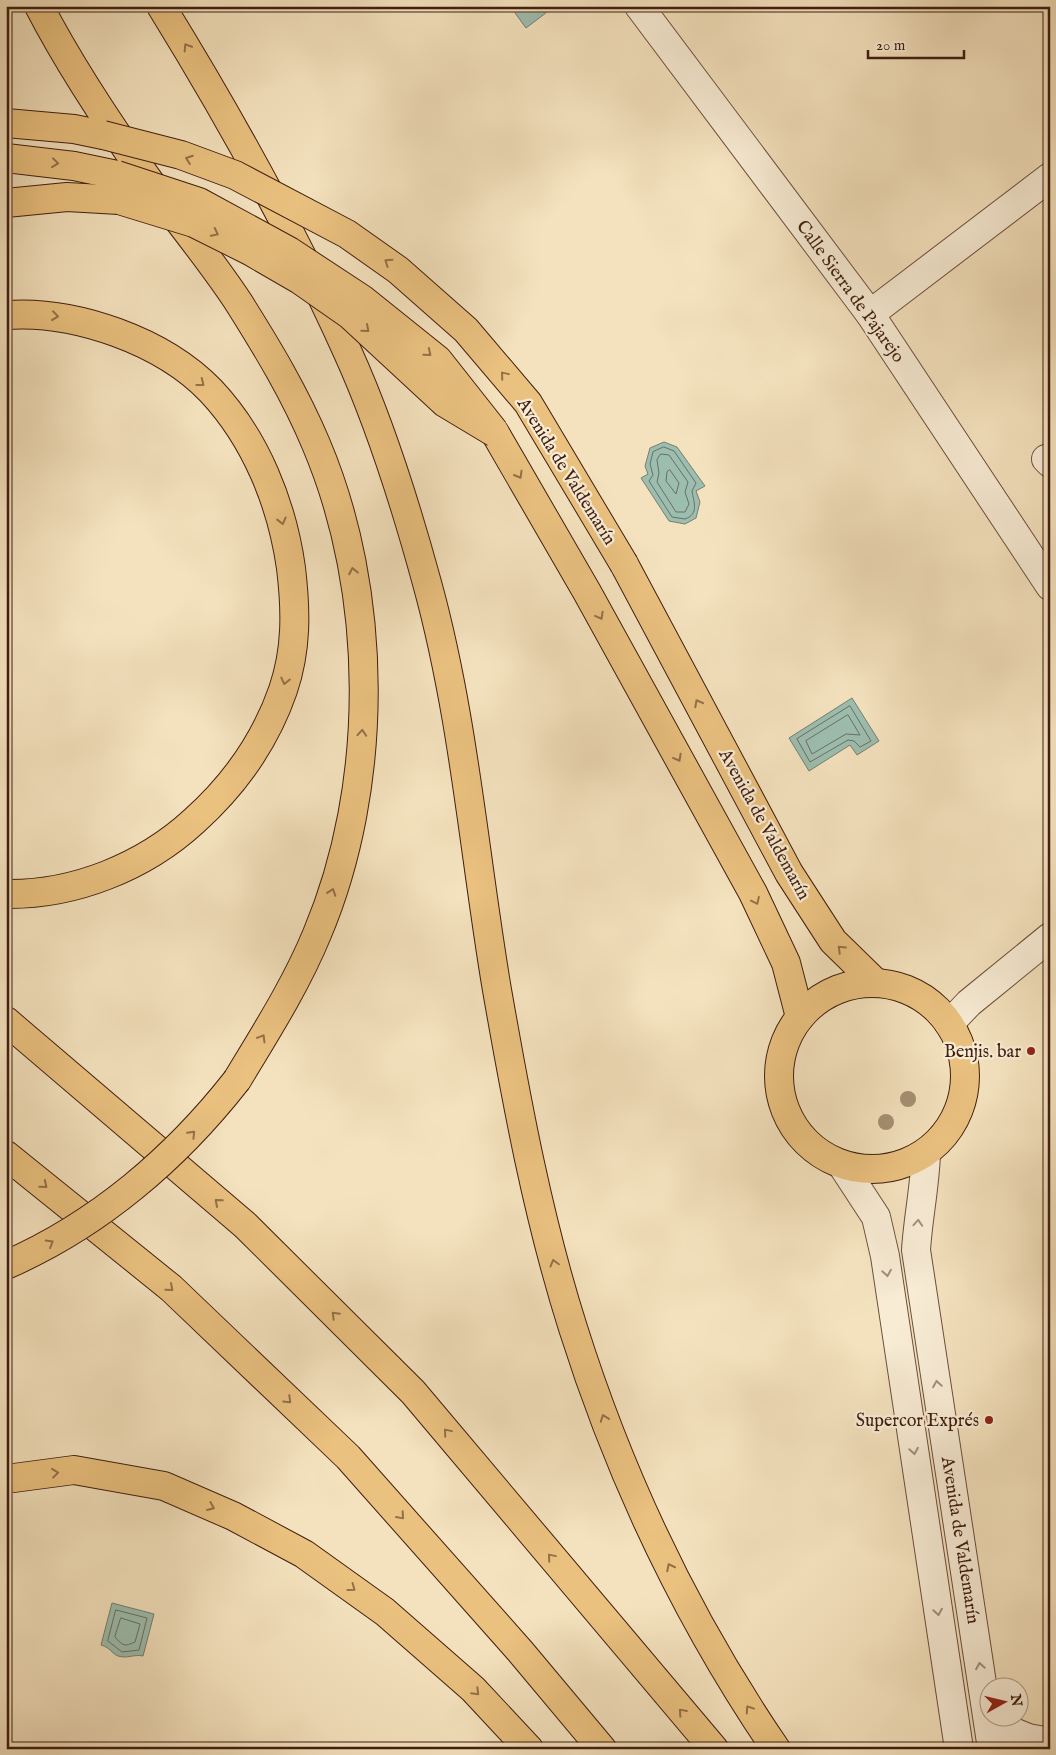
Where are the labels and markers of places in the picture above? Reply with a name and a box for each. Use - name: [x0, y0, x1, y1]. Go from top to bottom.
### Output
- place label: Benjis. bar: [944, 1041, 1021, 1064]
- marker: Benjis. bar: [1025, 1045, 1037, 1057]
- place label: Supercor Exprés: [856, 1410, 979, 1433]
- marker: Supercor Exprés: [983, 1414, 995, 1426]

